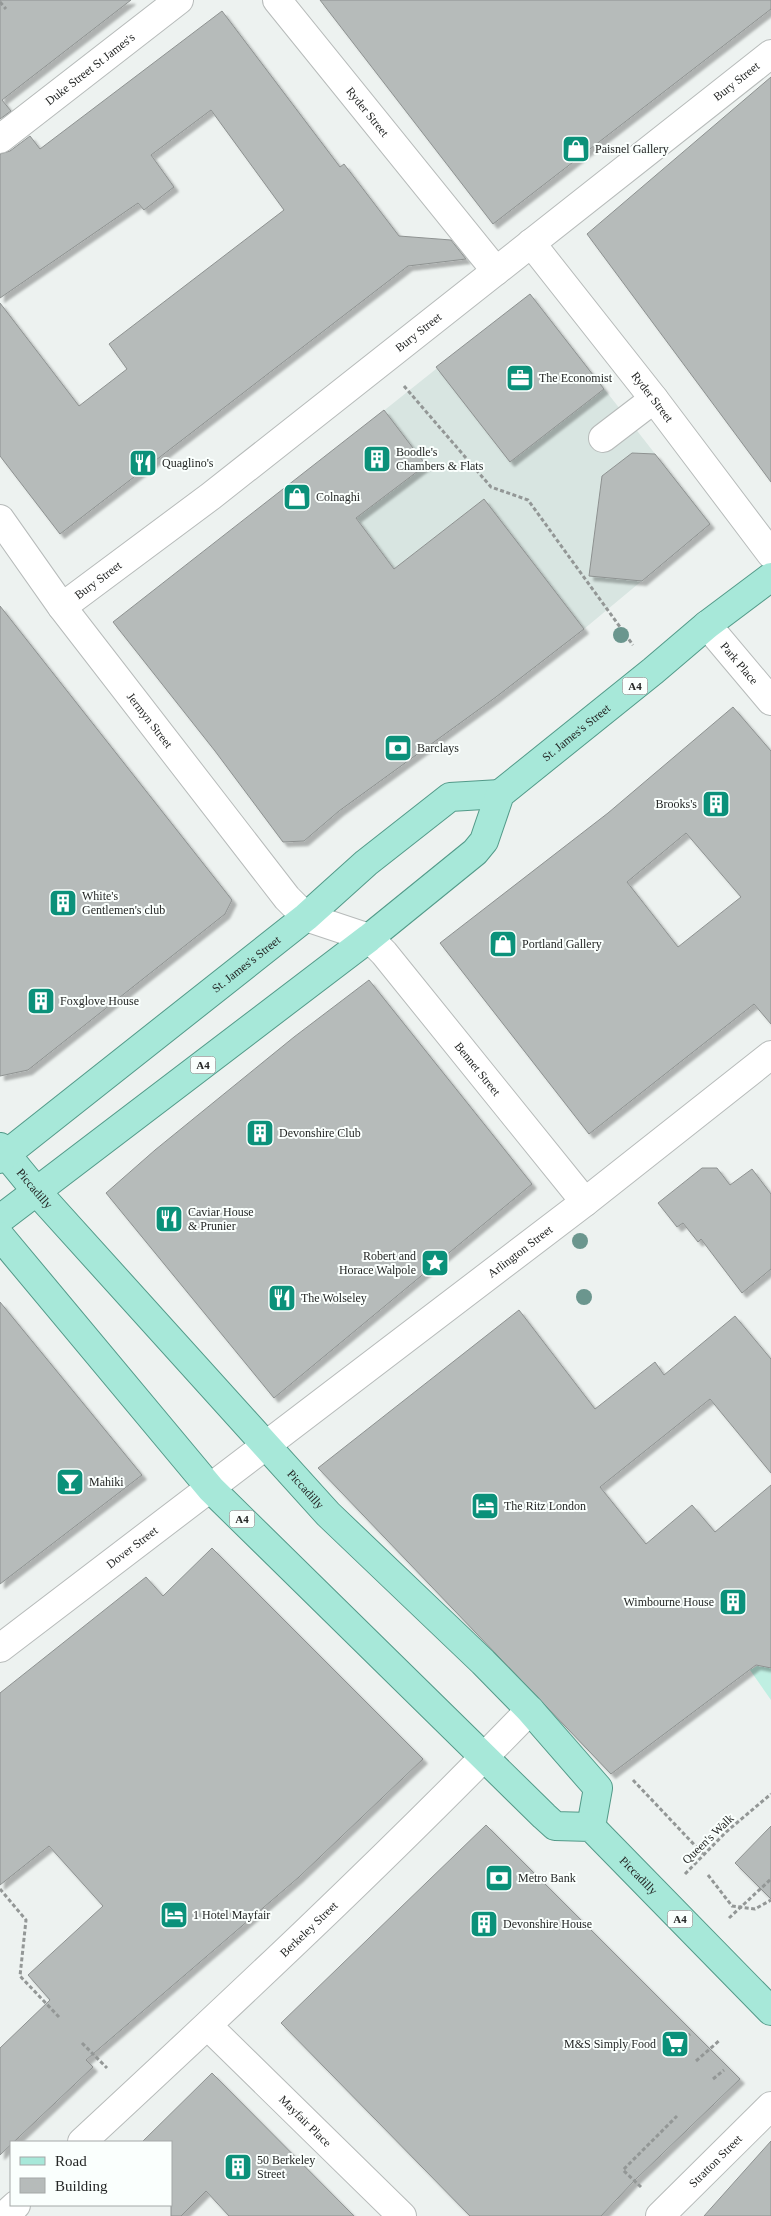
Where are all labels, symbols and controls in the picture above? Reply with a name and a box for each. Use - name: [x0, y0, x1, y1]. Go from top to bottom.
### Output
- street label: Duke Street St James's: [43, 30, 138, 108]
- street label: Bury Street: [710, 58, 763, 104]
- street label: Ryder Street: [343, 84, 392, 140]
- shop icon: Paisnel Gallery: [561, 134, 591, 164]
- place label: Paisnel Gallery: [595, 142, 669, 156]
- street label: Bury Street: [392, 309, 445, 355]
- office icon: The Economist: [505, 363, 535, 393]
- street label: Ryder Street: [628, 369, 676, 426]
- place label: The Economist: [539, 371, 613, 385]
- building icon: Boodle's Chambers & Flats: [362, 444, 392, 474]
- place label: Boodle's Chambers & Flats: [396, 445, 484, 473]
- restaurant icon: Quaglino's: [128, 448, 158, 478]
- place label: Quaglino's: [162, 456, 214, 470]
- shop icon: Colnaghi: [282, 482, 312, 512]
- place label: Colnaghi: [316, 490, 361, 504]
- street label: Bury Street: [72, 558, 125, 602]
- street label: Park Place: [717, 639, 761, 687]
- road number: A4: [622, 678, 648, 694]
- street label: Jermyn Street: [124, 690, 176, 751]
- street label: St. James's Street: [539, 701, 614, 764]
- bank icon: Barclays: [383, 733, 413, 763]
- place label: Barclays: [417, 741, 459, 755]
- building icon: Brooks's: [701, 789, 731, 819]
- place label: Brooks's: [655, 797, 697, 811]
- building icon: White's Gentlemen's club: [48, 888, 78, 918]
- place label: White's Gentlemen's club: [82, 889, 165, 917]
- shop icon: Portland Gallery: [488, 929, 518, 959]
- street label: St. James's Street: [209, 933, 284, 996]
- place label: Portland Gallery: [522, 937, 602, 951]
- building icon: Foxglove House: [26, 986, 56, 1016]
- place label: Foxglove House: [60, 994, 139, 1008]
- street label: Bennet Street: [452, 1039, 504, 1099]
- road number: A4: [190, 1056, 216, 1074]
- building icon: Devonshire Club: [245, 1118, 275, 1148]
- place label: Devonshire Club: [279, 1126, 361, 1140]
- street label: Piccadilly: [14, 1166, 55, 1211]
- restaurant icon: Caviar House & Prunier: [154, 1204, 184, 1234]
- place label: Caviar House & Prunier: [188, 1205, 254, 1233]
- street label: Arlington Street: [485, 1222, 556, 1281]
- place icon: Robert and Horace Walpole: [420, 1248, 450, 1278]
- place label: Robert and Horace Walpole: [339, 1249, 416, 1277]
- restaurant icon: The Wolseley: [267, 1283, 297, 1313]
- place label: The Wolseley: [301, 1291, 367, 1305]
- bar icon: Mahiki: [55, 1467, 85, 1497]
- street label: Piccadilly: [284, 1467, 327, 1512]
- place label: Mahiki: [89, 1475, 124, 1489]
- hotel icon: The Ritz London: [470, 1491, 500, 1521]
- place label: The Ritz London: [504, 1499, 586, 1513]
- road number: A4: [230, 1510, 254, 1528]
- street label: Dover Street: [103, 1523, 161, 1571]
- building icon: Wimbourne House: [718, 1587, 748, 1617]
- place label: Wimbourne House: [624, 1595, 714, 1609]
- street label: Queen's Walk: [679, 1811, 737, 1867]
- street label: Piccadilly: [617, 1854, 660, 1898]
- bank icon: Metro Bank: [484, 1863, 514, 1893]
- place label: Metro Bank: [518, 1871, 576, 1885]
- street label: Berkeley Street: [277, 1898, 341, 1960]
- hotel icon: 1 Hotel Mayfair: [159, 1900, 189, 1930]
- place label: 1 Hotel Mayfair: [193, 1908, 270, 1922]
- building icon: Devonshire House: [469, 1909, 499, 1939]
- road number: A4: [668, 1910, 692, 1928]
- place label: Devonshire House: [503, 1917, 592, 1931]
- supermarket icon: M&S Simply Food: [660, 2029, 690, 2059]
- place label: M&S Simply Food: [564, 2037, 656, 2051]
- street label: Mayfair Place: [276, 2092, 334, 2150]
- street label: Stratton Street: [686, 2131, 745, 2190]
- legend: [10, 2141, 172, 2206]
- building icon: 50 Berkeley Street: [223, 2152, 253, 2182]
- text: Road: [55, 2153, 87, 2169]
- place label: 50 Berkeley Street: [257, 2153, 315, 2181]
- text: Building: [55, 2178, 108, 2194]

